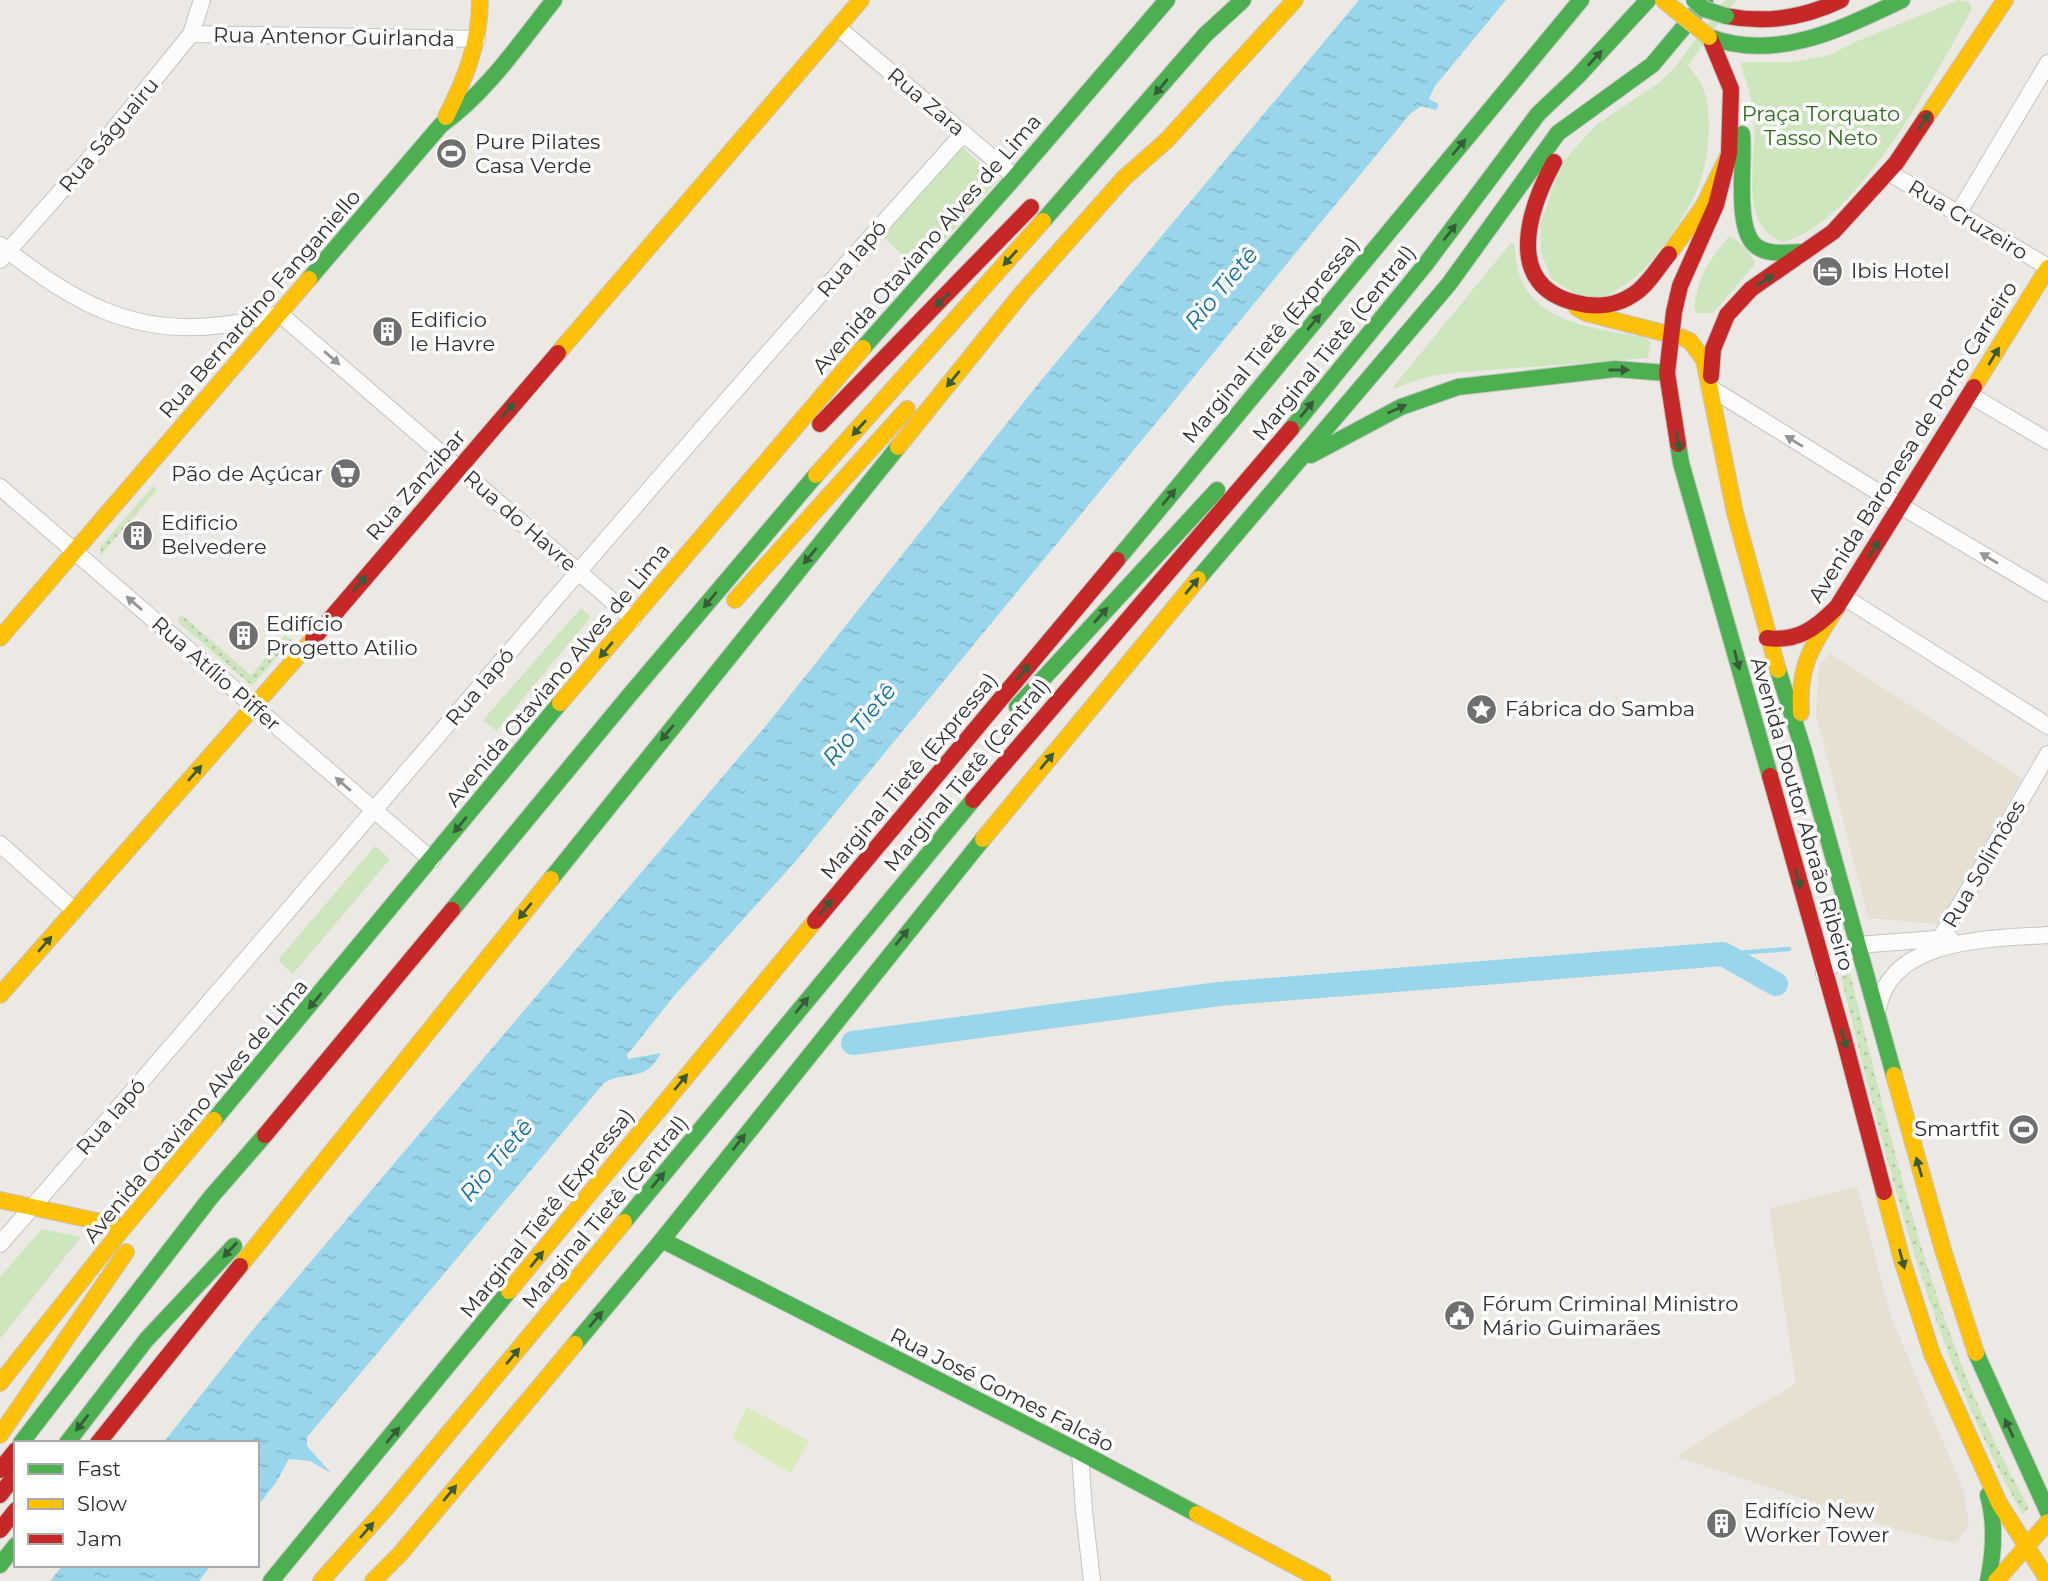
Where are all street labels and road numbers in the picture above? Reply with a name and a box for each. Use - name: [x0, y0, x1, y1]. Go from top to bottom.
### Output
- street label: Rua Antenor Guirlanda: [213, 22, 455, 51]
- street label: Rua Zara: [883, 62, 970, 141]
- street label: Rua Ságuairu: [54, 72, 164, 197]
- street label: Avenida Otaviano Alves de Lima: [807, 109, 1046, 379]
- street label: Rua Cruzeiro: [1904, 174, 2032, 265]
- street label: Rua Bernardino Fanganiello: [154, 184, 366, 423]
- street label: Rua Iapó: [812, 215, 892, 302]
- street label: Marginal Tietê (Expressa): [1177, 231, 1364, 448]
- street label: Marginal Tietê (Central): [1247, 240, 1420, 445]
- street label: Avenida Baronesa de Porto Carreiro: [1803, 277, 2022, 607]
- street label: Rua Zanzibar: [361, 424, 471, 545]
- street label: Rua do Havre: [459, 465, 582, 576]
- street label: Avenida Otaviano Alves de Lima: [440, 538, 675, 811]
- street label: Rua Atílio Piffer: [147, 611, 286, 736]
- street label: Rua Iapó: [440, 643, 519, 730]
- street label: Avenida Doutor Abraão Ribeiro: [1746, 654, 1859, 974]
- street label: Marginal Tietê (Expressa): [815, 667, 1002, 884]
- street label: Marginal Tietê (Central): [879, 673, 1055, 876]
- street label: Rua Solimões: [1937, 796, 2030, 932]
- street label: Avenida Otaviano Alves de Lima: [78, 974, 313, 1247]
- street label: Rua Iapó: [71, 1073, 151, 1160]
- street label: Marginal Tietê (Expressa): [455, 1103, 639, 1322]
- street label: Marginal Tietê (Central): [517, 1110, 693, 1313]
- street label: Rua José Gomes Falcão: [886, 1322, 1118, 1457]

